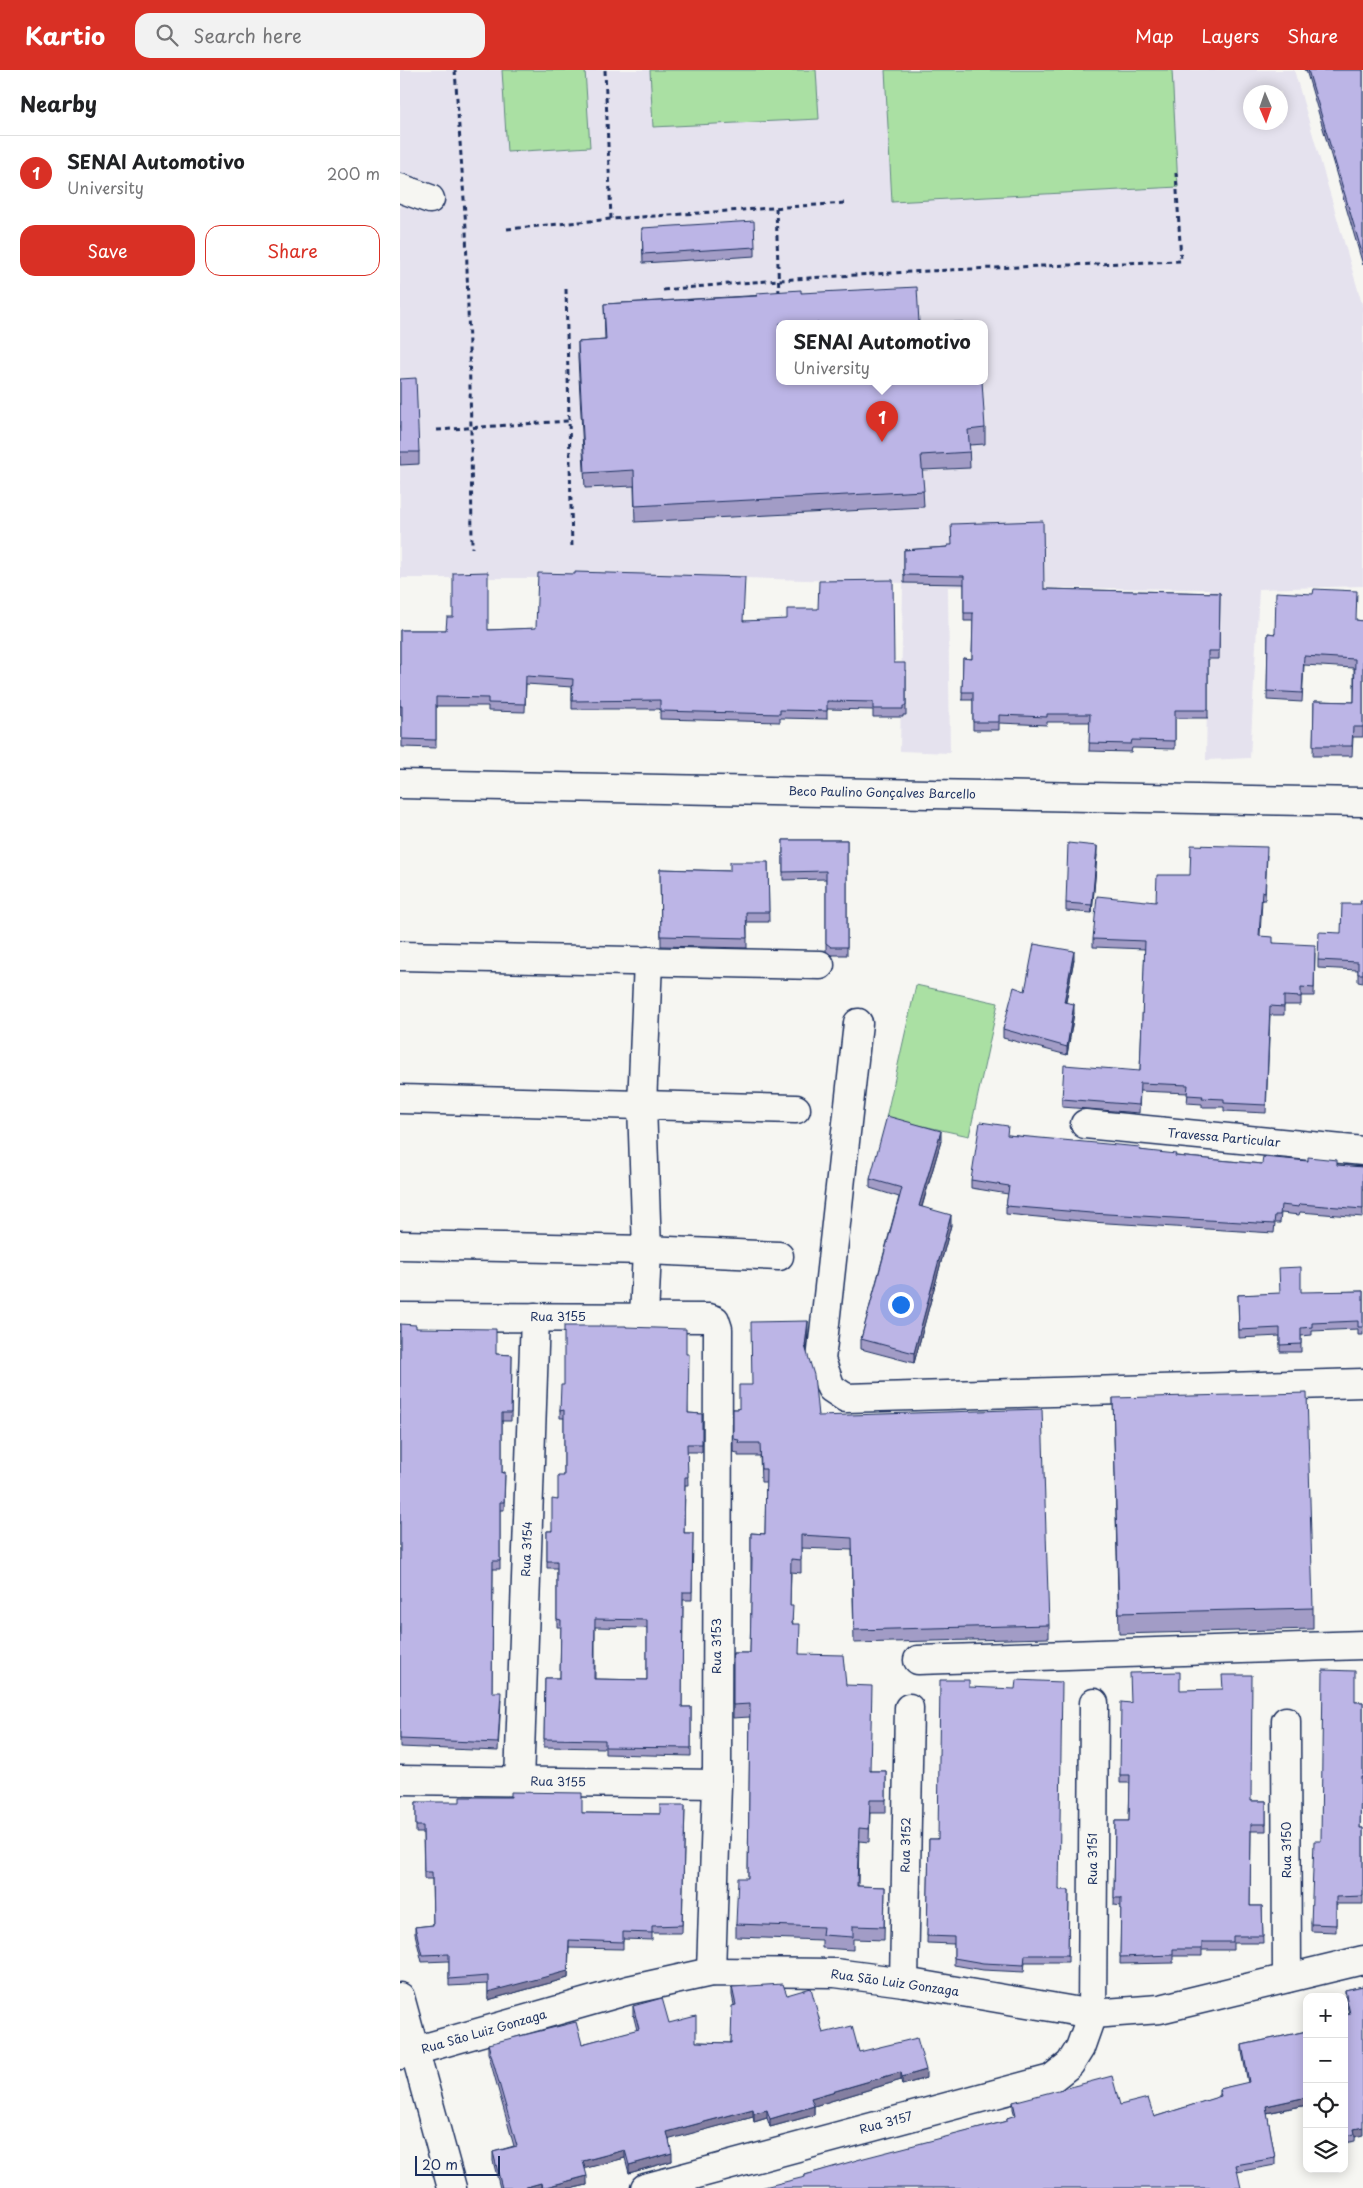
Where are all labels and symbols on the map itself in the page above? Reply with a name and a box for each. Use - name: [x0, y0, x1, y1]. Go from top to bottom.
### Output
- north arrow: [1243, 85, 1288, 130]
- pin: 1: [866, 401, 898, 442]
- street label: Beco Paulino Gonçalves Barcello: [788, 781, 976, 803]
- street label: Travessa Particular: [1167, 1123, 1282, 1151]
- your location: [888, 1292, 914, 1318]
- street label: Rua 3155: [530, 1307, 586, 1325]
- street label: Rua 3154: [516, 1521, 536, 1577]
- street label: Rua 3153: [707, 1618, 725, 1674]
- street label: Rua 3155: [530, 1772, 586, 1790]
- street label: Rua 3152: [896, 1817, 914, 1873]
- street label: Rua 3150: [1277, 1822, 1295, 1878]
- street label: Rua 3151: [1083, 1833, 1101, 1885]
- street label: Rua São Luiz Gonzaga: [830, 1964, 961, 2000]
- street label: Rua São Luiz Gonzaga: [419, 2004, 549, 2058]
- street label: Rua 3157: [857, 2106, 915, 2138]
- scale bar: [415, 2153, 500, 2176]

